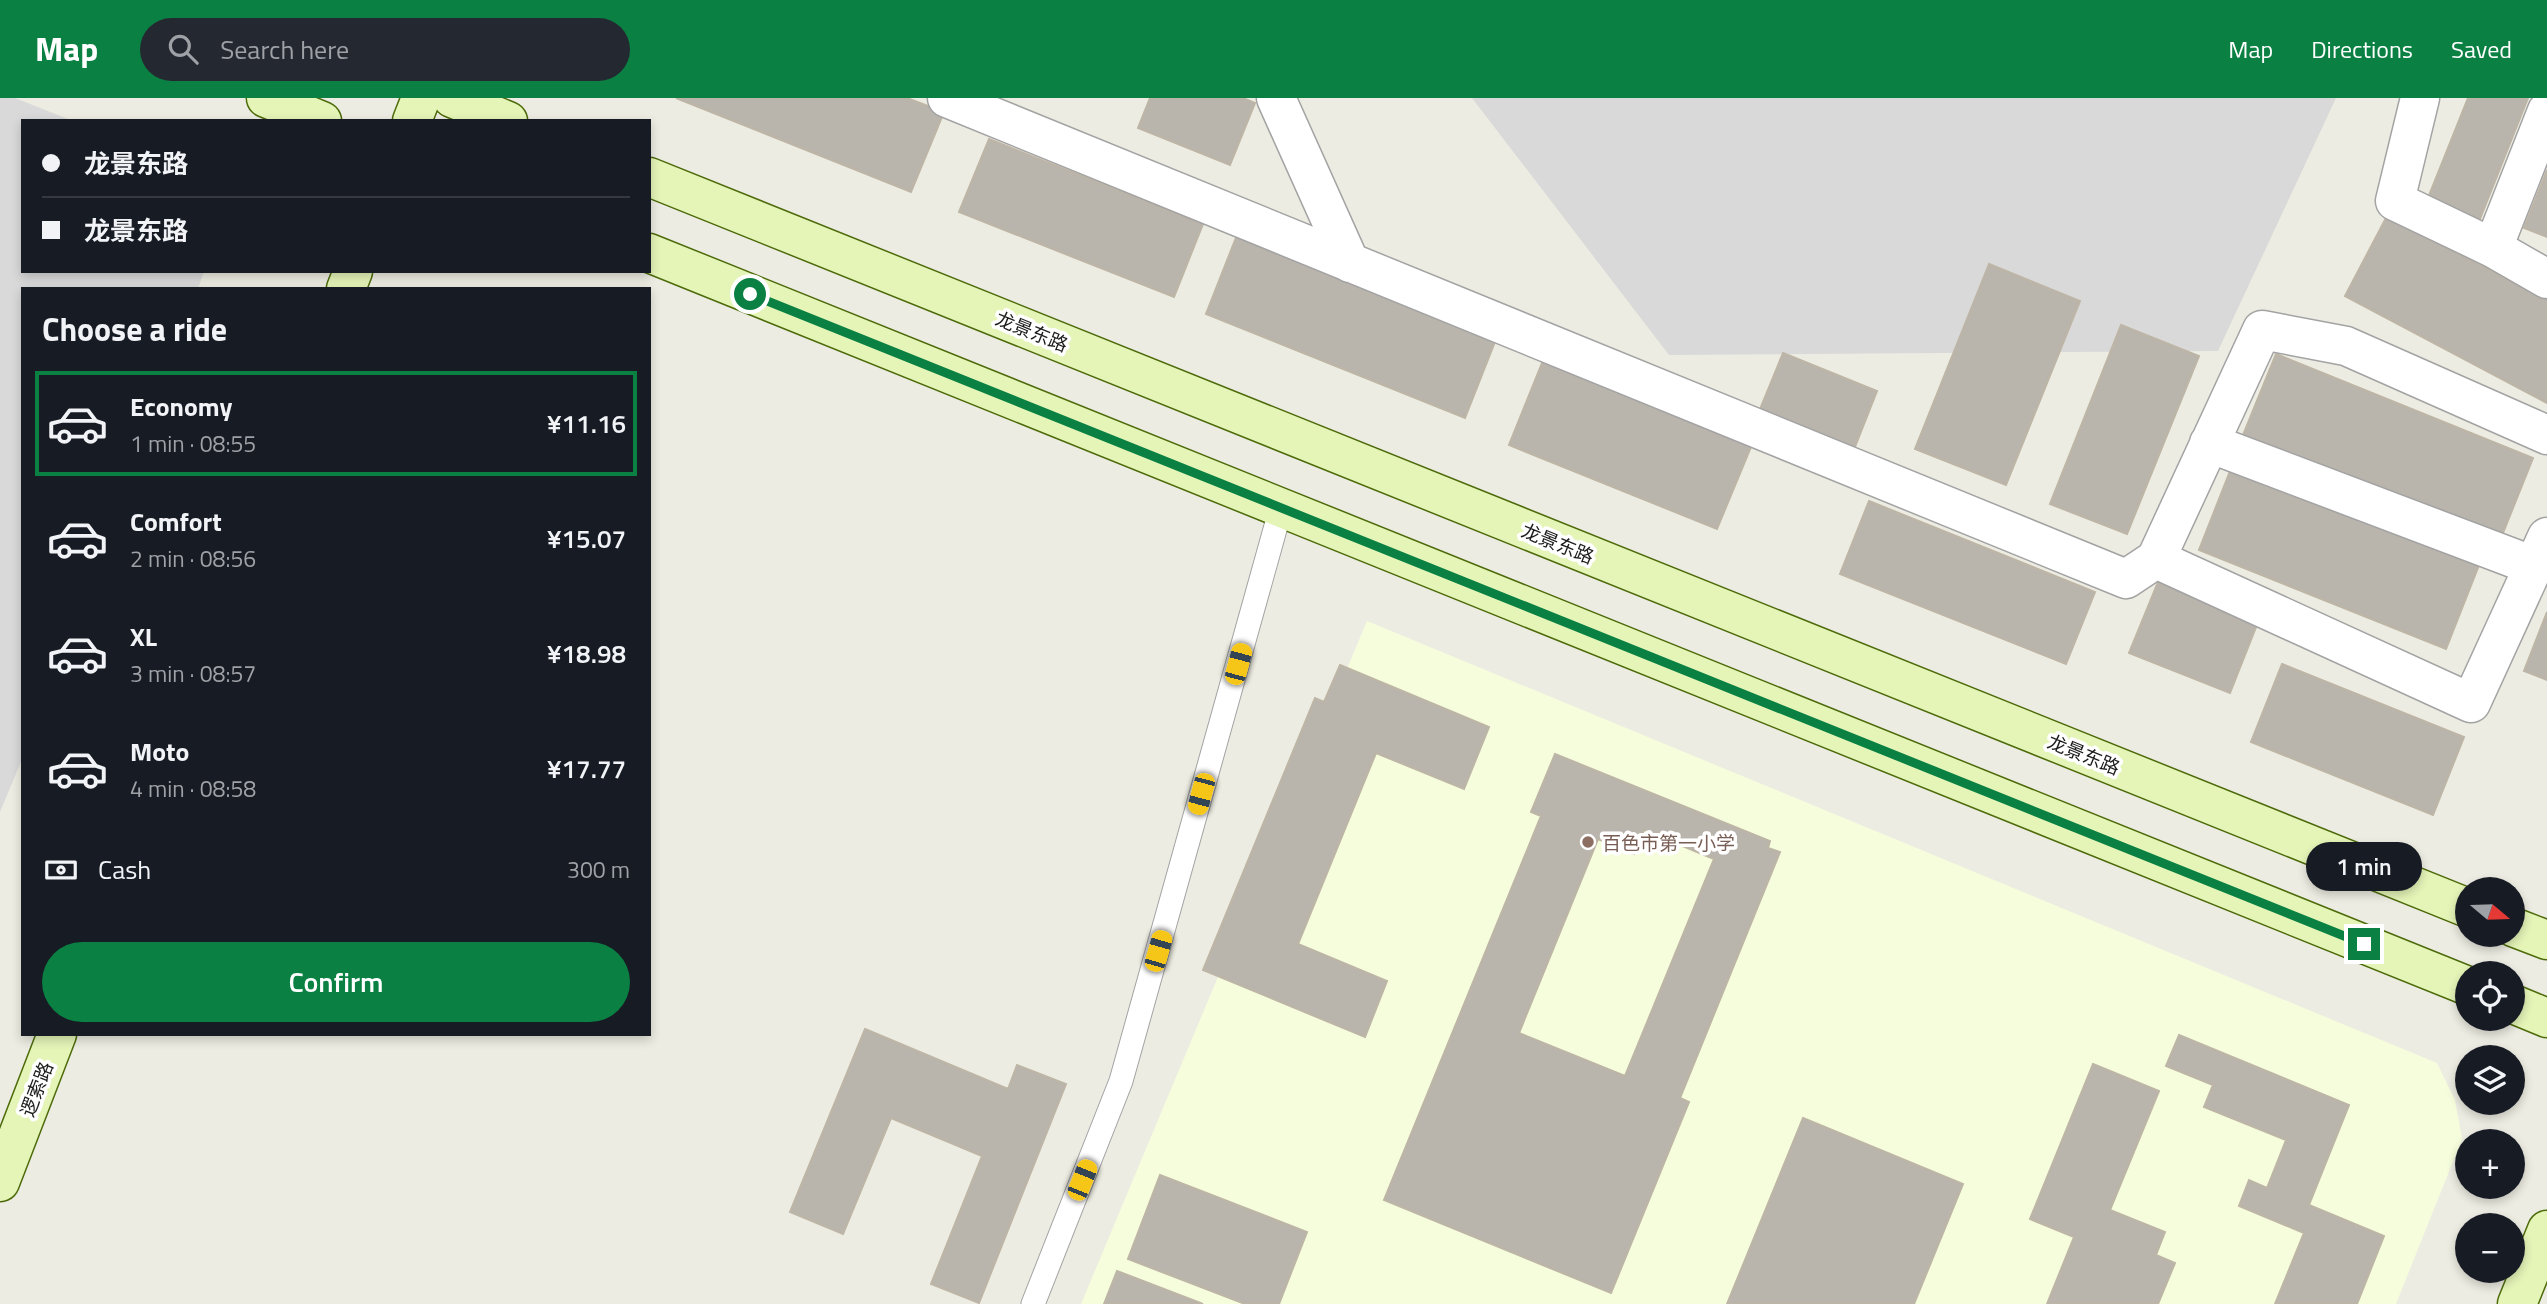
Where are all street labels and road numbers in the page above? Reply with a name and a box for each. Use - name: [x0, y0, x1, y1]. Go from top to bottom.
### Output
- street label: 龙景东路: [991, 303, 1073, 359]
- street label: 龙景东路: [1517, 515, 1599, 571]
- street label: 龙景东路: [2043, 726, 2125, 782]
- street label: 逻索路: [12, 1057, 60, 1121]

